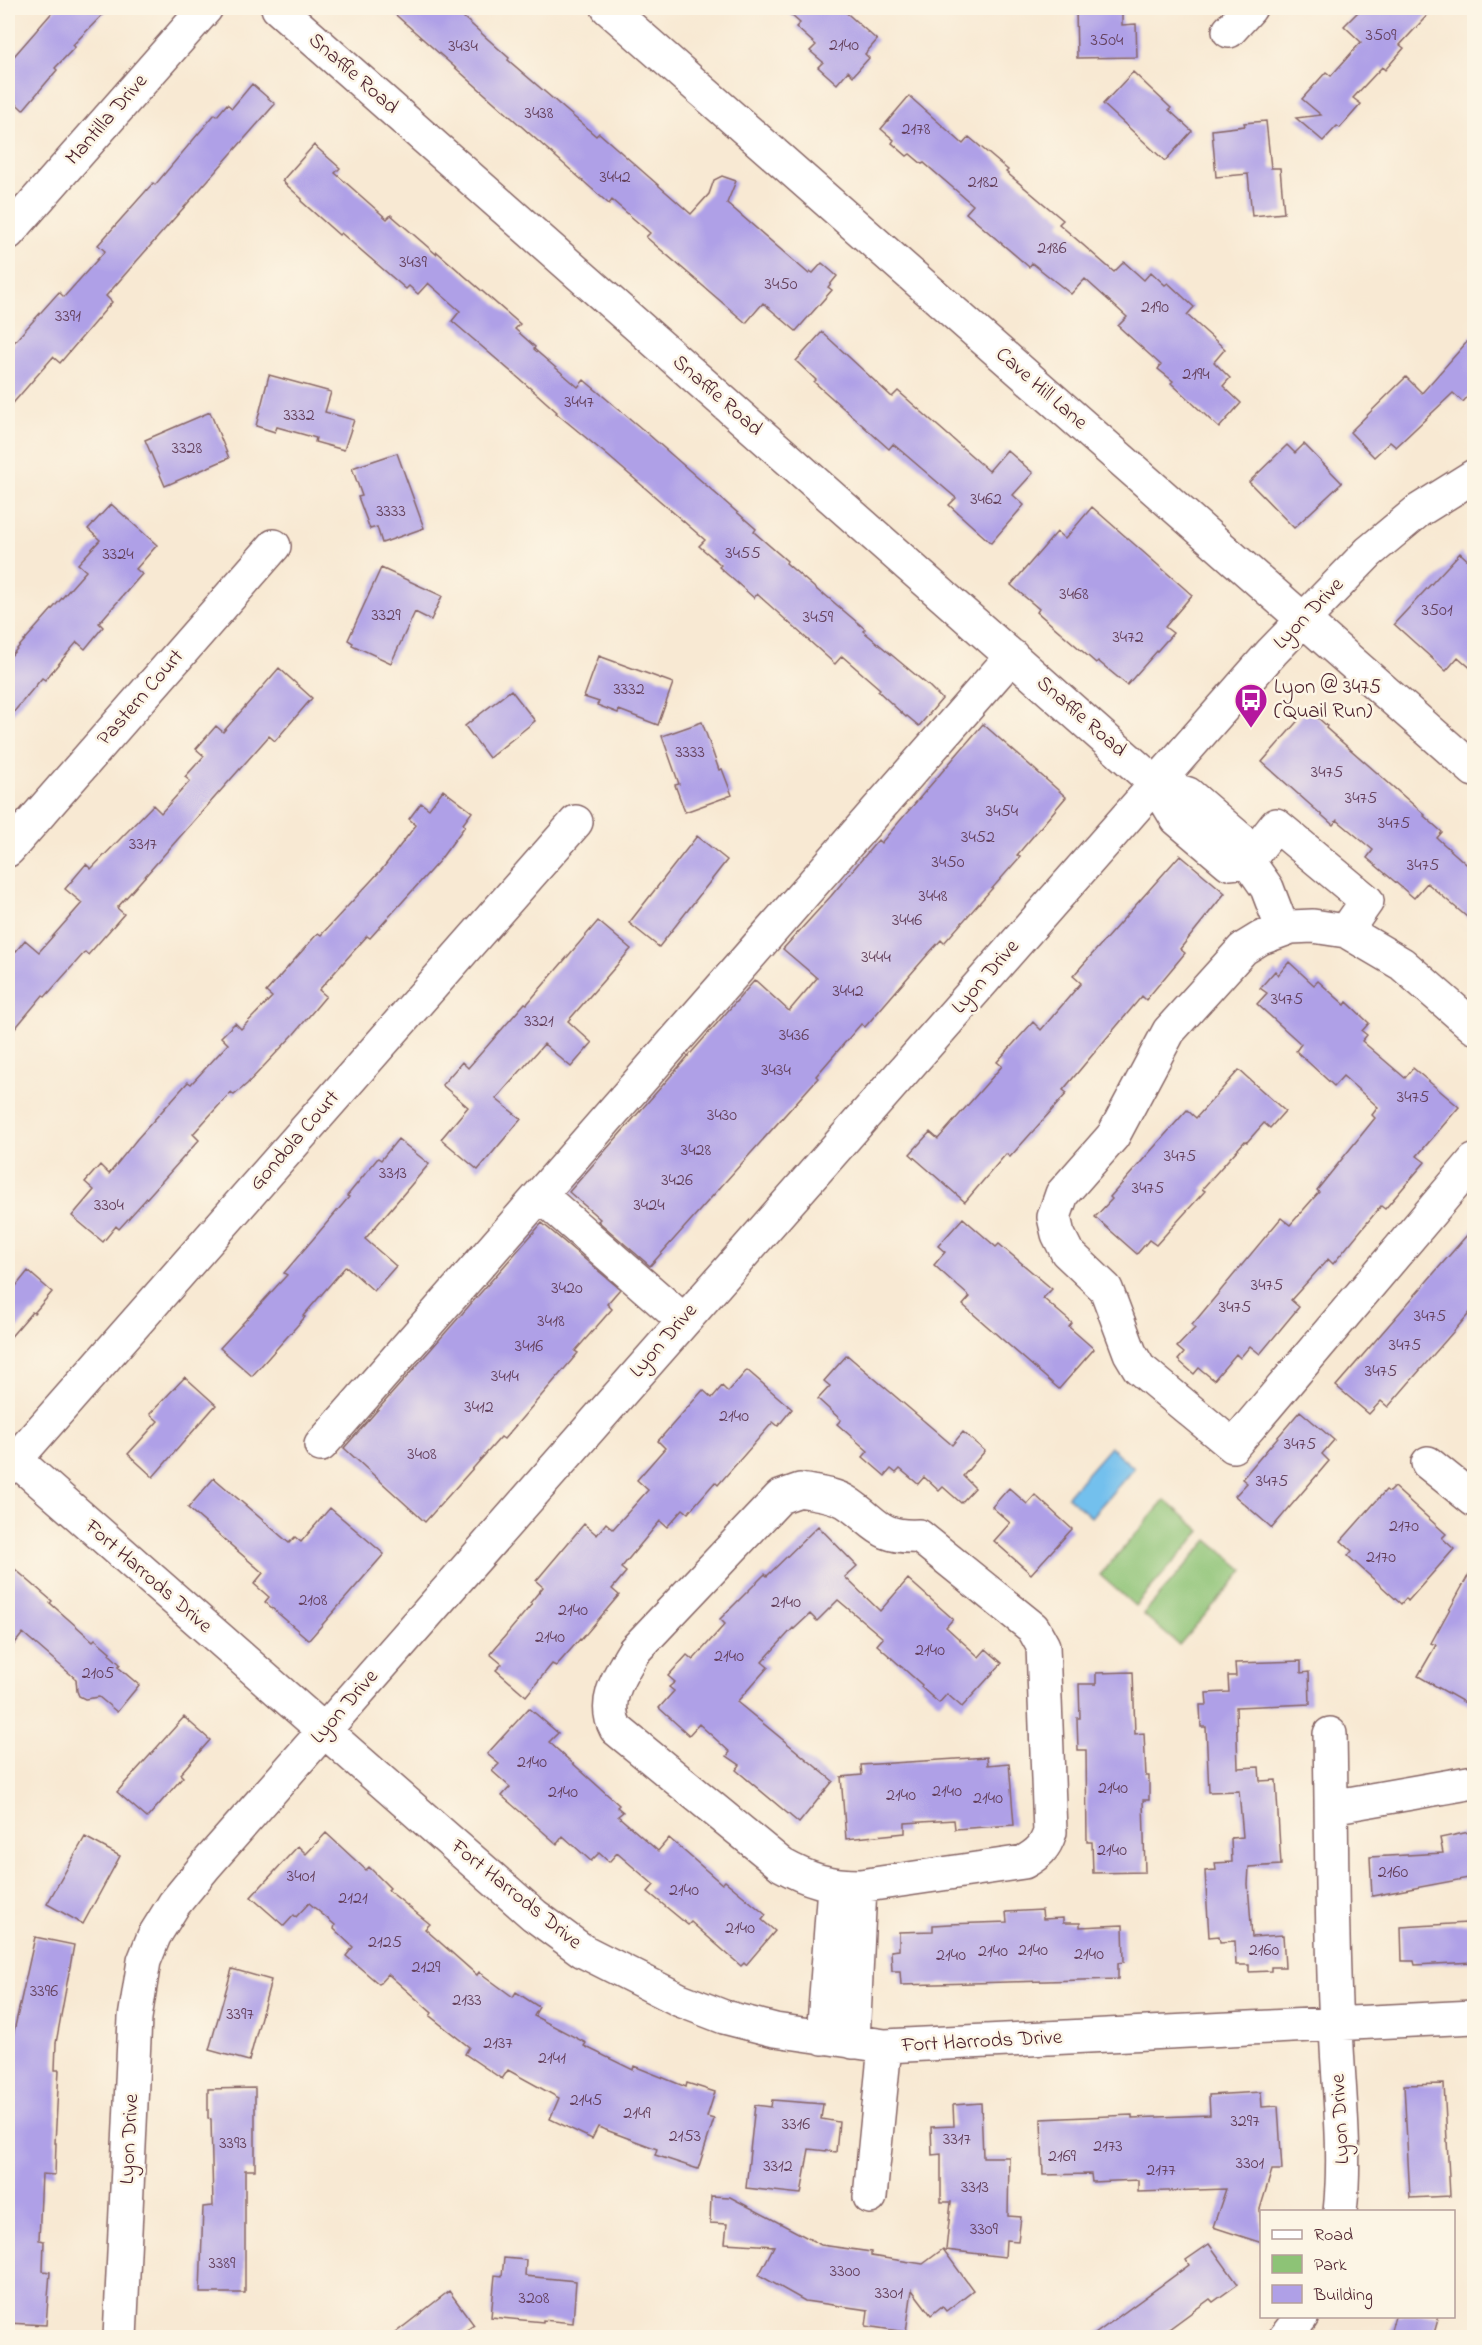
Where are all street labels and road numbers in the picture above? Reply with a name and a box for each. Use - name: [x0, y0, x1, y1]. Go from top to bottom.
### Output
- street label: Snaffle Road: [301, 26, 405, 122]
- street label: Mantilla Drive: [59, 67, 156, 172]
- street label: Cave Hill Lane: [988, 340, 1094, 438]
- street label: Snaffle Road: [665, 348, 769, 444]
- street label: Lyon Drive: [1267, 571, 1353, 658]
- street label: Pastern Court: [90, 643, 192, 753]
- street label: Snaffle Road: [1029, 669, 1133, 765]
- street label: Lyon Drive: [945, 933, 1029, 1022]
- street label: Gondola Court: [243, 1084, 347, 1198]
- street label: Lyon Drive: [623, 1297, 707, 1386]
- street label: Fort Harrods Drive: [77, 1512, 219, 1641]
- street label: Lyon Drive: [304, 1663, 388, 1752]
- street label: Fort Harrods Drive: [443, 1832, 588, 1958]
- street label: Fort Harrods Drive: [900, 2023, 1064, 2061]
- street label: Lyon Drive: [1324, 2072, 1360, 2165]
- street label: Lyon Drive: [113, 2092, 149, 2185]

